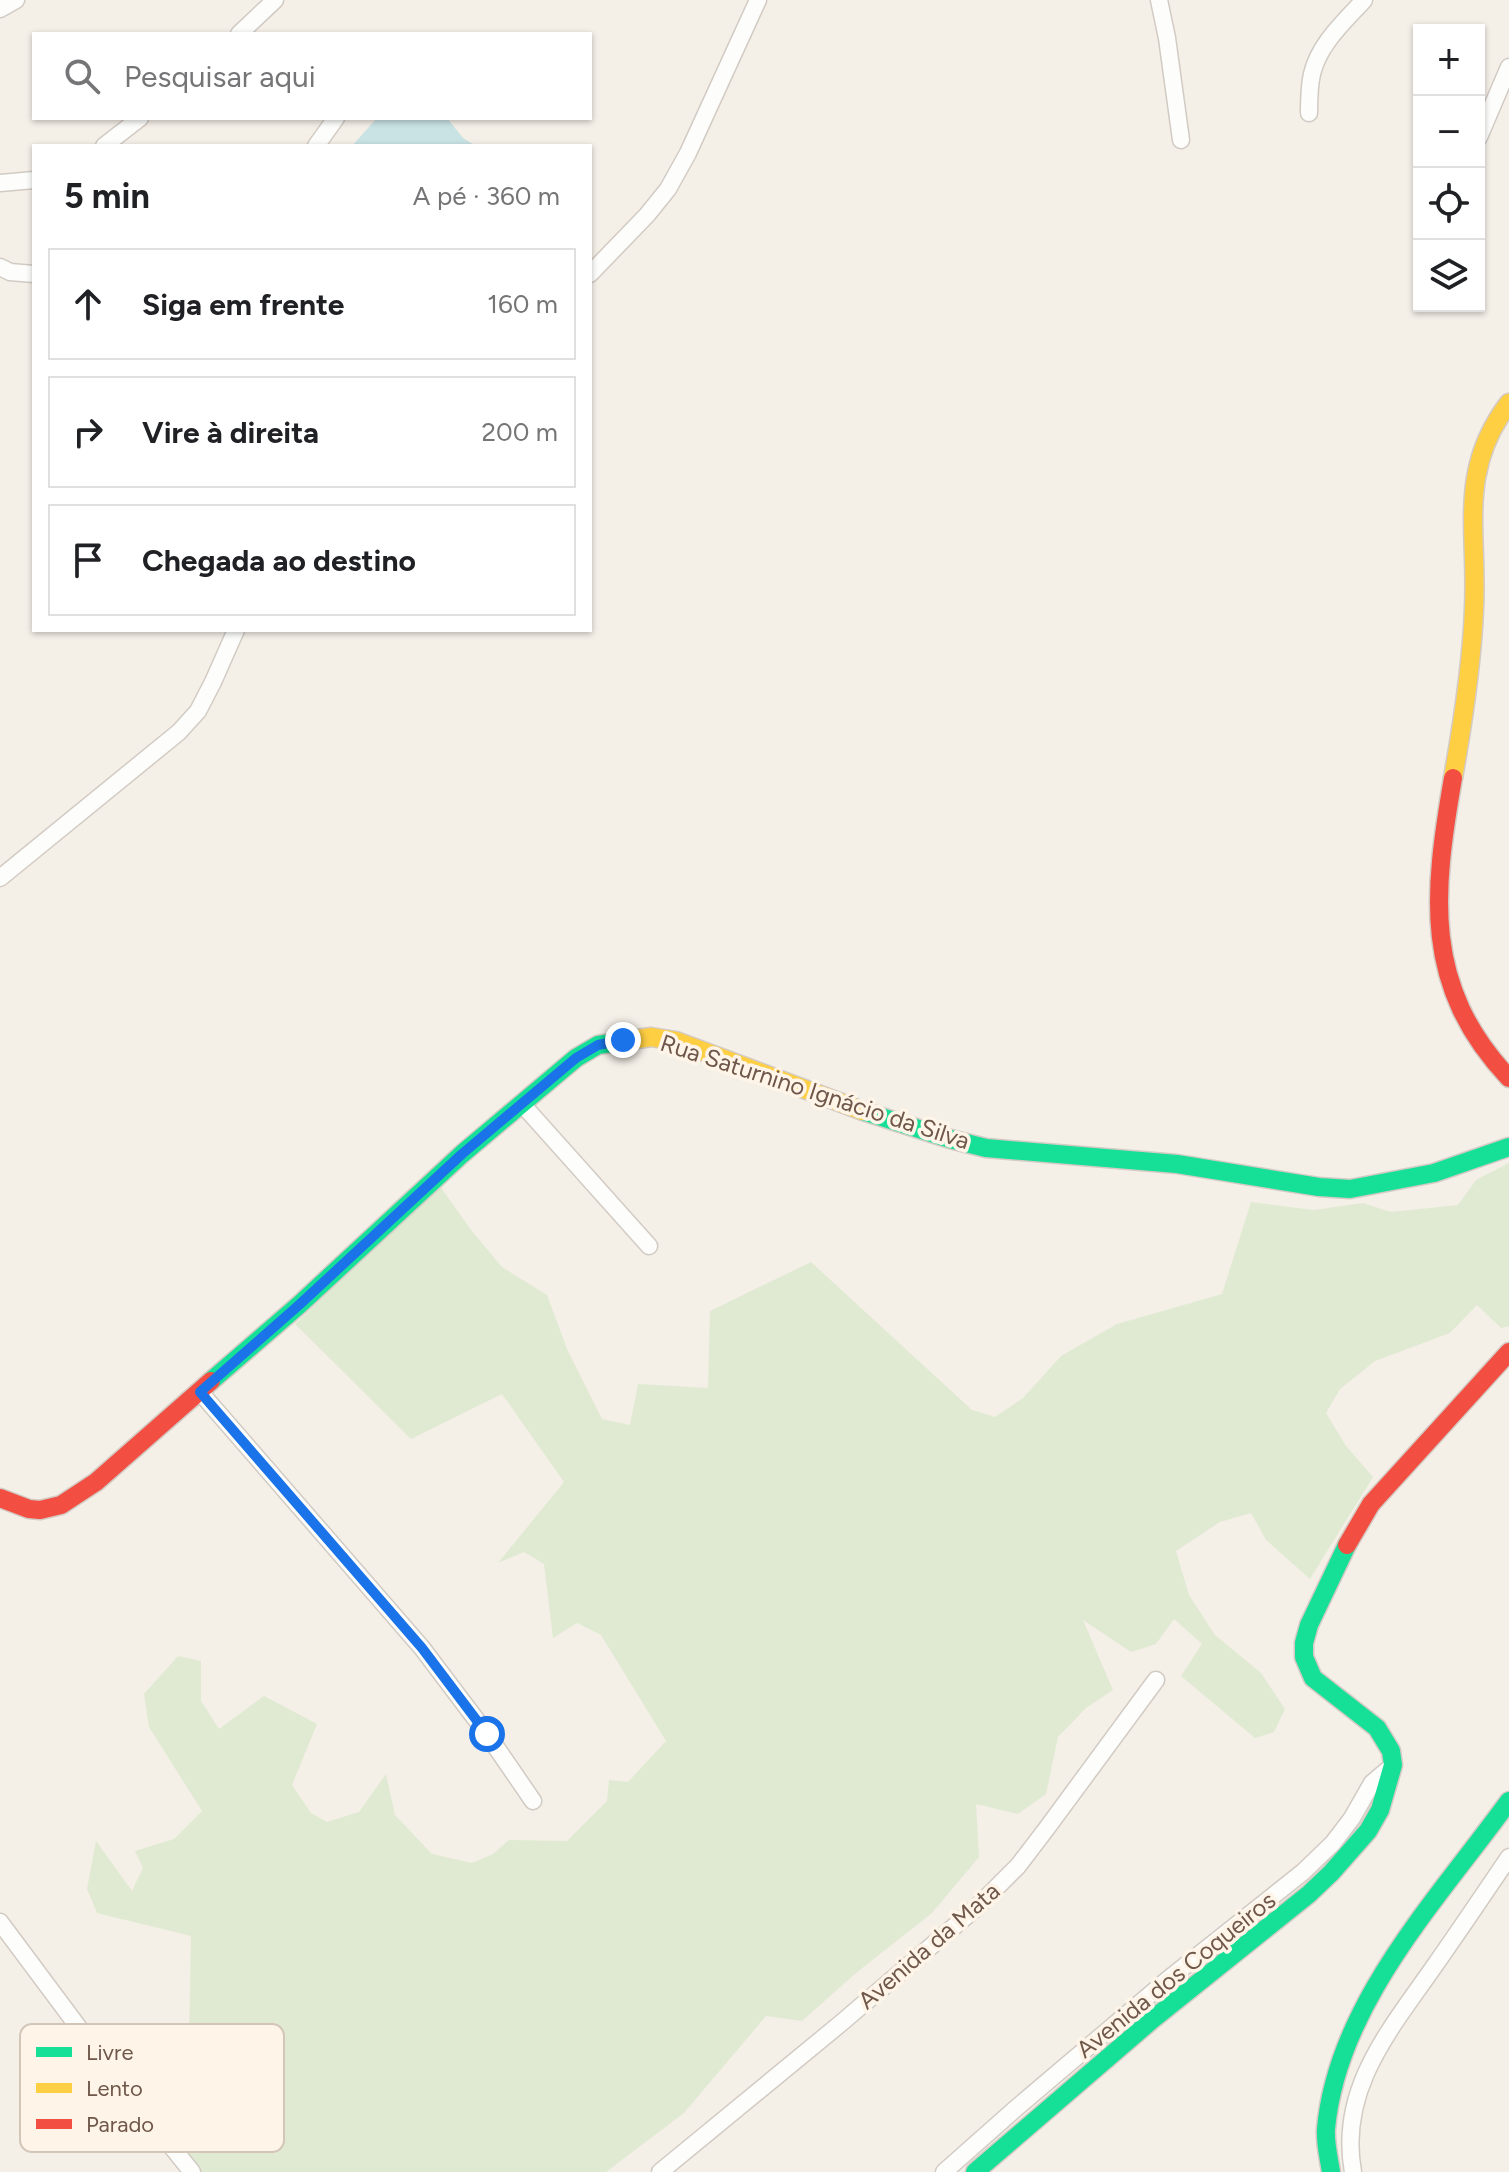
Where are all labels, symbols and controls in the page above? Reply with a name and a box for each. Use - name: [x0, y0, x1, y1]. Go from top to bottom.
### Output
- map controls: [1413, 24, 1485, 312]
- button: +: [1413, 24, 1485, 96]
- search box: [32, 32, 592, 120]
- icon: search: [60, 54, 104, 98]
- text: Pesquisar aqui: [124, 58, 316, 95]
- button: −: [1413, 96, 1485, 168]
- button: locate: [1413, 168, 1485, 240]
- text: 5 min: [64, 176, 150, 217]
- text: A pé · 360 m: [413, 180, 560, 212]
- button: layers: [1413, 240, 1485, 312]
- icon: ahead: [66, 282, 110, 326]
- text: Siga em frente: [142, 286, 344, 323]
- text: 160 m: [487, 288, 558, 320]
- icon: right: [66, 410, 110, 454]
- text: Vire à direita: [142, 414, 319, 451]
- text: 200 m: [482, 416, 558, 448]
- icon: arrive: [66, 538, 110, 582]
- text: Chegada ao destino: [142, 542, 416, 579]
- route end: [605, 1022, 641, 1058]
- street label: Rua Saturnino Ignácio da Silva: [657, 1028, 973, 1155]
- route start: [469, 1716, 505, 1752]
- street label: Avenida da Mata: [852, 1876, 1006, 2015]
- street label: Avenida dos Coqueiros: [1070, 1885, 1281, 2064]
- legend: [20, 2024, 284, 2152]
- text: Livre: [86, 2039, 133, 2066]
- text: Lento: [86, 2075, 143, 2102]
- text: Parado: [86, 2111, 154, 2138]

